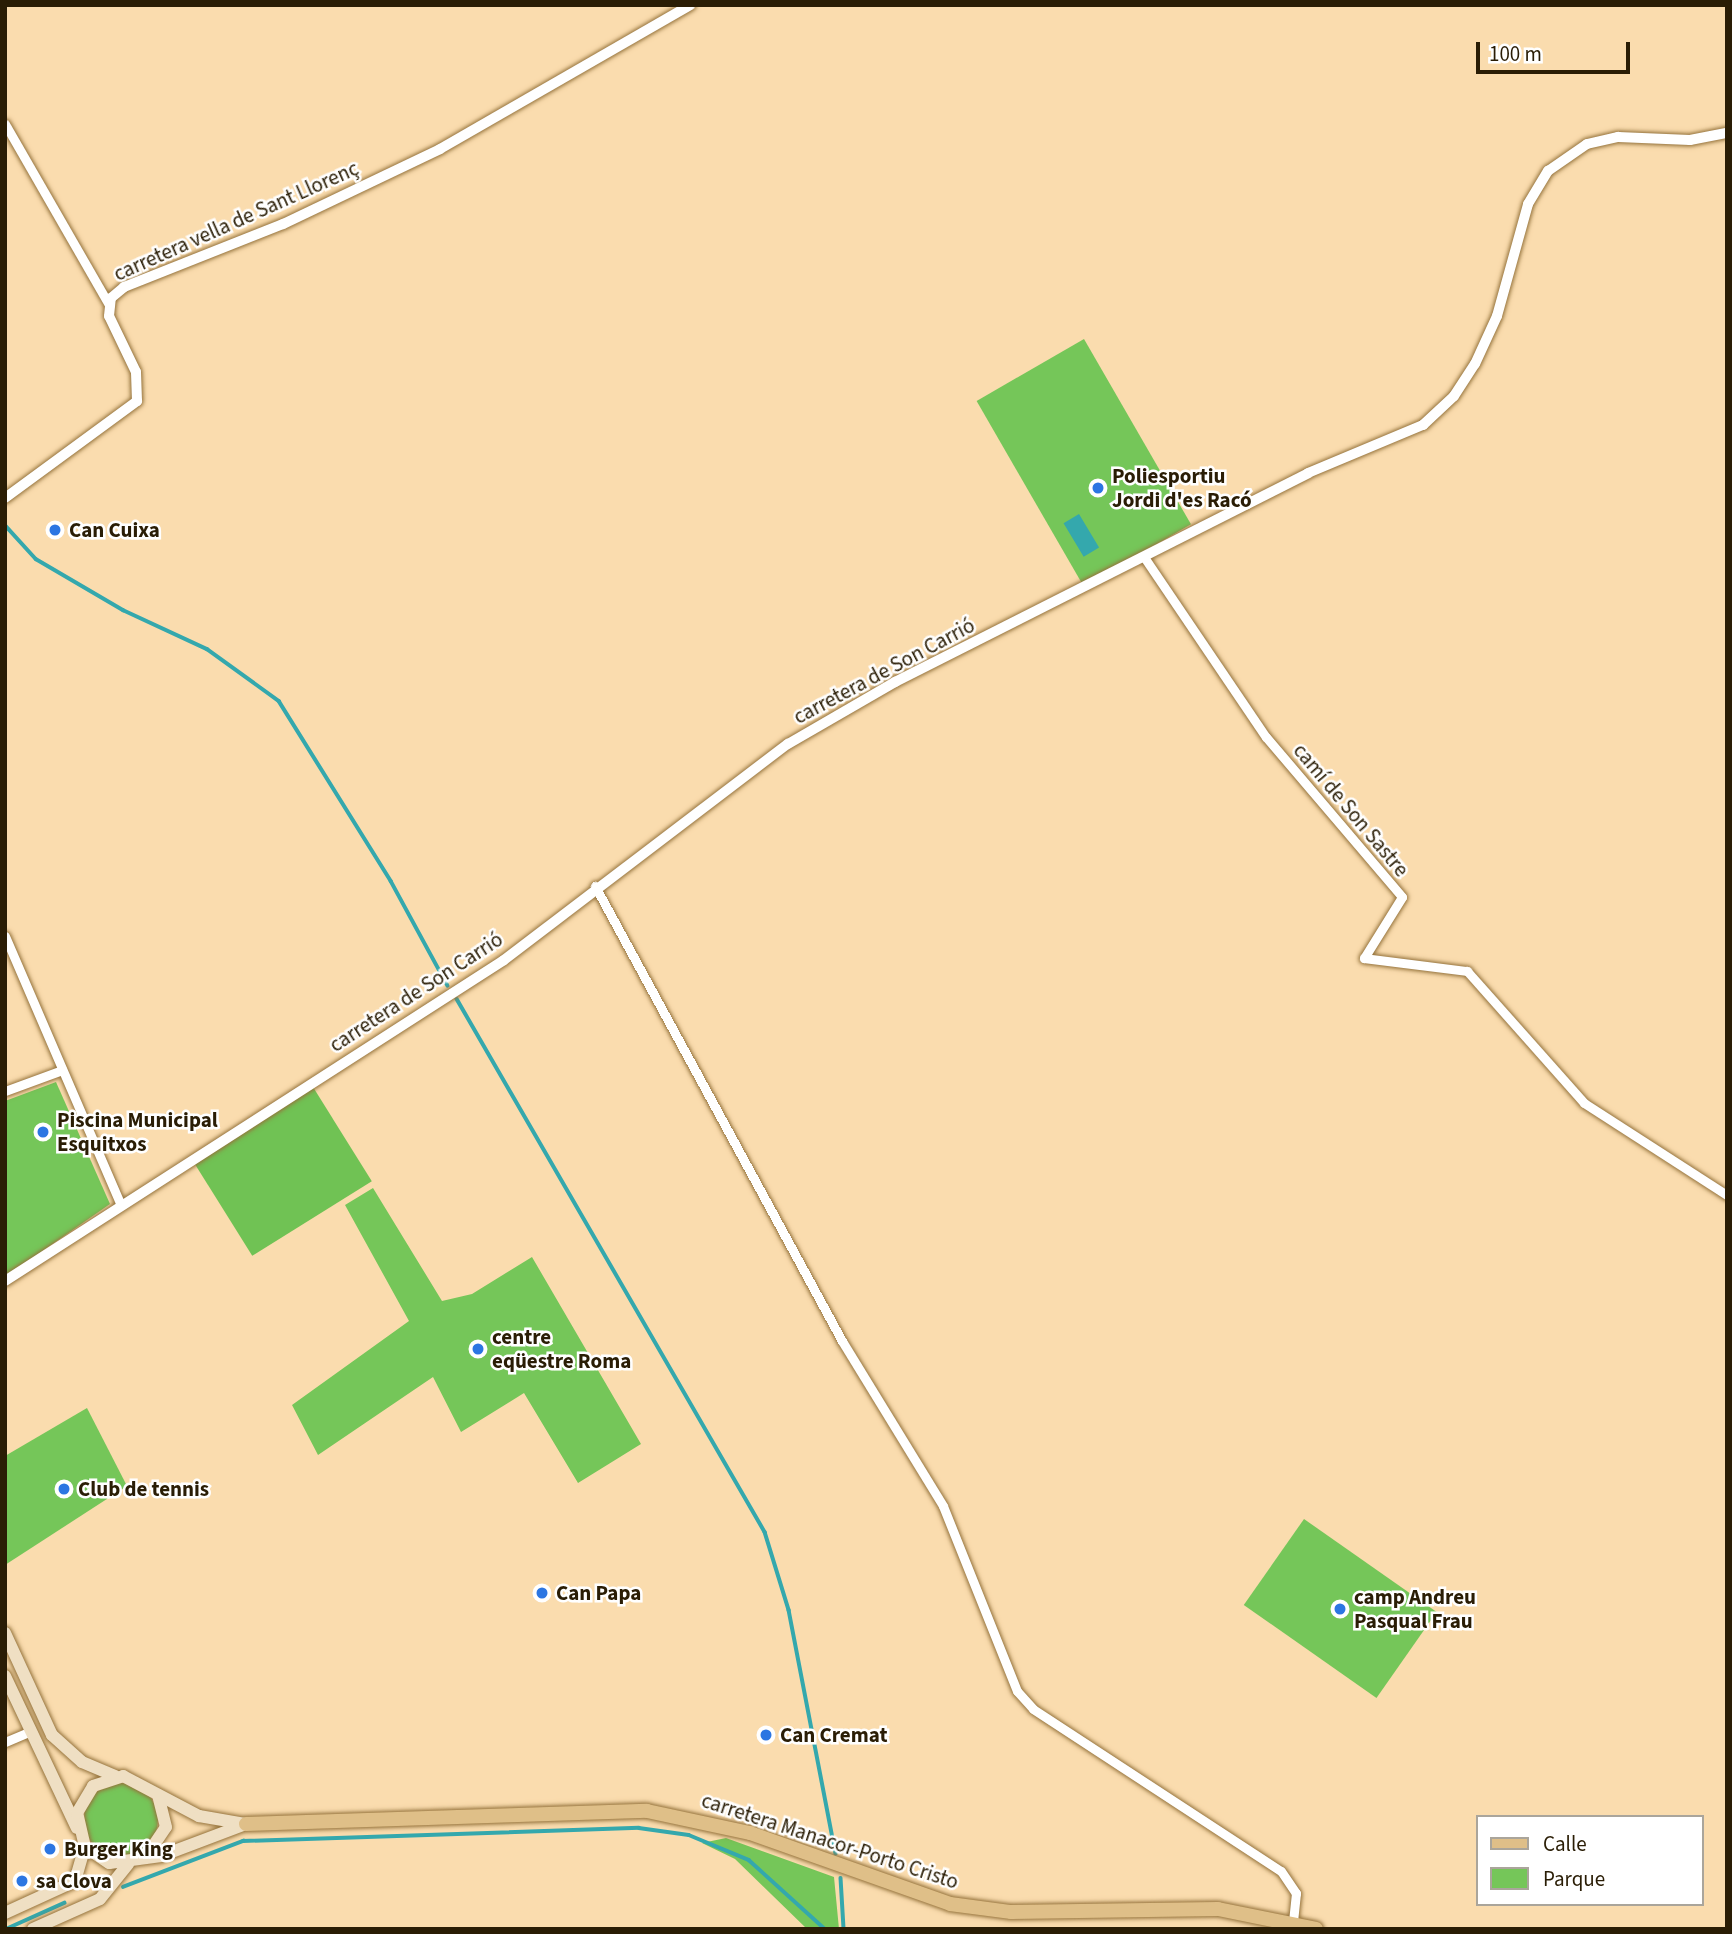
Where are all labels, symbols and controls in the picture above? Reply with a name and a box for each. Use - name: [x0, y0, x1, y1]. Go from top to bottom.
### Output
- scale bar: [1480, 28, 1634, 72]
- text: 100 m: [1489, 39, 1542, 69]
- street label: carretera vella de Sant Llorenç: [110, 156, 362, 286]
- place label: Poliesportiu Jordi d'es Racó: [1112, 463, 1252, 513]
- marker: Poliesportiu Jordi d'es Racó: [1090, 480, 1106, 496]
- place label: Can Cuixa: [69, 517, 160, 543]
- marker: Can Cuixa: [47, 522, 63, 538]
- street label: carretera de Son Carrió: [789, 613, 979, 729]
- street label: camí de Son Sastre: [1288, 738, 1414, 882]
- street label: carretera de Son Carrió: [325, 927, 507, 1057]
- place label: Piscina Municipal Esquitxos: [57, 1107, 218, 1157]
- marker: Piscina Municipal Esquitxos: [35, 1124, 51, 1140]
- place label: centre eqüestre Roma: [492, 1324, 631, 1374]
- marker: centre eqüestre Roma: [470, 1341, 486, 1357]
- place label: Club de tennis: [78, 1476, 209, 1502]
- marker: Club de tennis: [56, 1481, 72, 1497]
- place label: Can Papa: [556, 1580, 641, 1606]
- place label: camp Andreu Pasqual Frau: [1354, 1584, 1476, 1634]
- marker: Can Papa: [534, 1585, 550, 1601]
- marker: camp Andreu Pasqual Frau: [1332, 1601, 1348, 1617]
- place label: Can Cremat: [780, 1722, 887, 1748]
- marker: Can Cremat: [758, 1727, 774, 1743]
- street label: carretera Manacor-Porto Cristo: [698, 1788, 962, 1894]
- legend: [1476, 1815, 1704, 1906]
- text: Calle: [1543, 1829, 1587, 1859]
- place label: Burger King: [64, 1836, 173, 1862]
- marker: Burger King: [42, 1841, 58, 1857]
- text: Parque: [1543, 1864, 1605, 1894]
- place label: sa Clova: [36, 1868, 112, 1894]
- marker: sa Clova: [14, 1873, 30, 1889]

